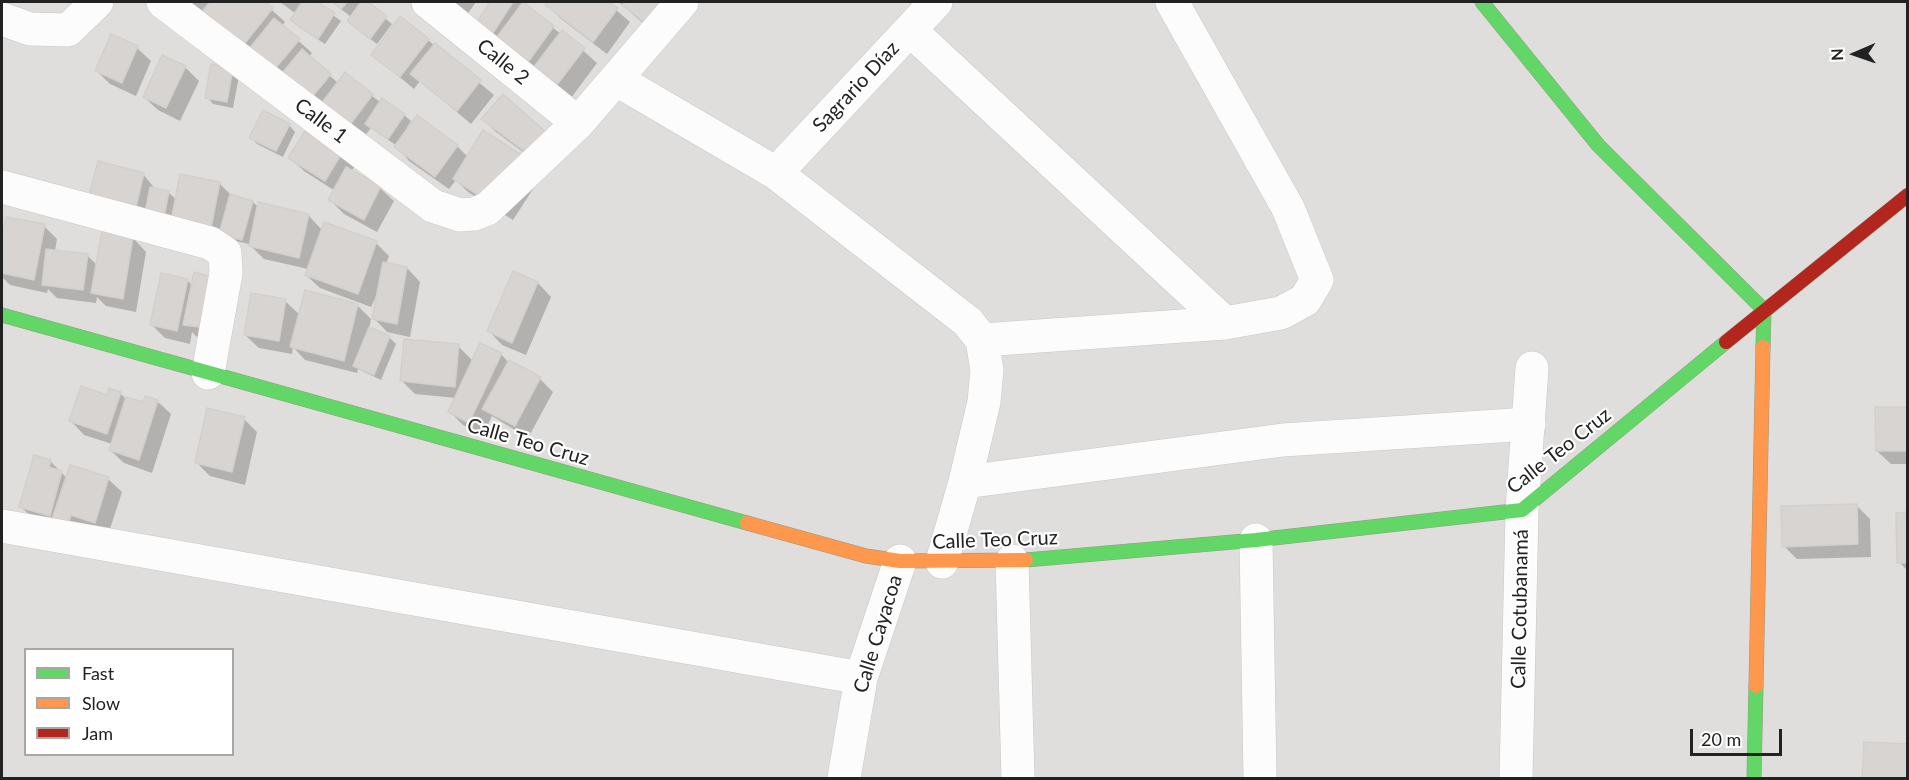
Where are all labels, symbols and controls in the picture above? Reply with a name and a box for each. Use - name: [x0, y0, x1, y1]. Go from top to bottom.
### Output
- north arrow: [1825, 24, 1885, 84]
- street label: Calle 2: [472, 34, 534, 90]
- street label: Sagrario Díaz: [808, 37, 904, 137]
- text: N: [1827, 48, 1846, 61]
- street label: Calle 1: [290, 93, 352, 149]
- street label: Calle Teo Cruz: [1502, 403, 1616, 499]
- street label: Calle Teo Cruz: [464, 413, 592, 471]
- street label: Calle Teo Cruz: [932, 526, 1058, 554]
- street label: Calle Cotubanamá: [1507, 529, 1533, 689]
- street label: Calle Cayacoa: [849, 572, 907, 696]
- legend: [24, 648, 234, 756]
- text: Fast: [82, 662, 114, 684]
- text: Slow: [82, 692, 120, 714]
- scale bar: [1693, 717, 1784, 755]
- text: Jam: [82, 722, 113, 744]
- text: 20 m: [1701, 728, 1741, 750]

